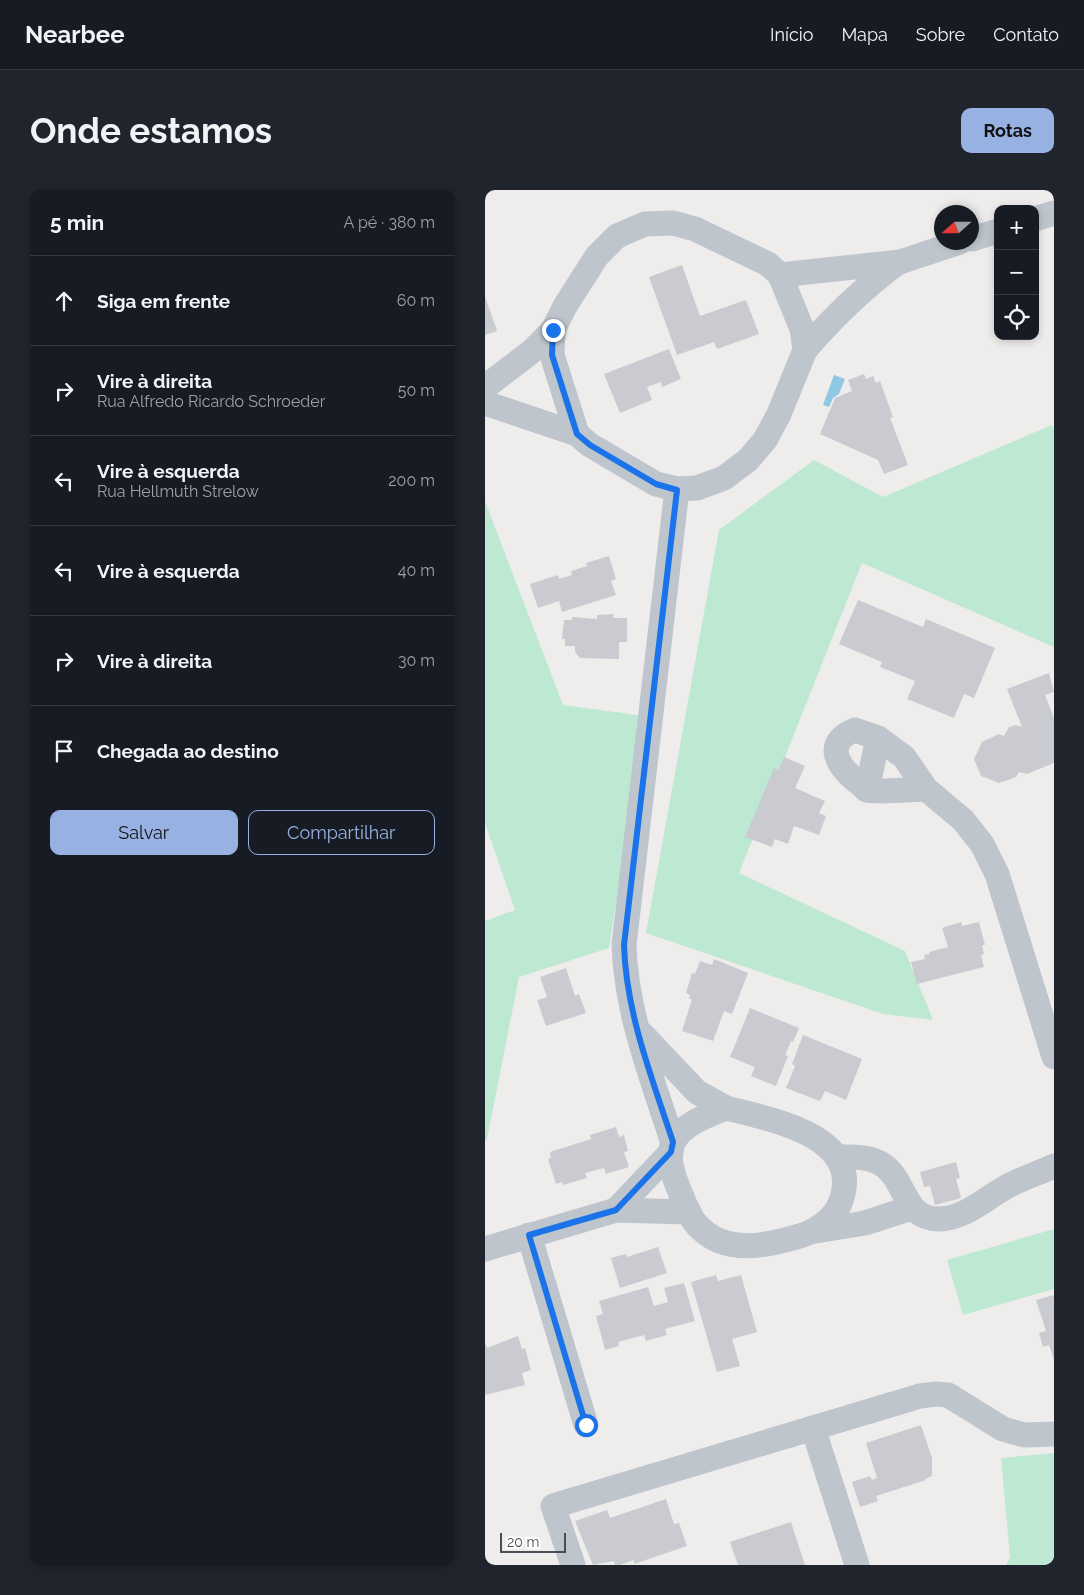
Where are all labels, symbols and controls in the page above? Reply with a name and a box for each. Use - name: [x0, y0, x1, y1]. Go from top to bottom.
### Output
- text: Nearbee: [25, 20, 125, 49]
- text: Início: [770, 24, 813, 45]
- text: Mapa: [841, 24, 888, 45]
- text: Sobre: [916, 24, 965, 45]
- text: Contato: [993, 24, 1059, 45]
- button: Rotas: [961, 108, 1054, 153]
- text: Onde estamos: [30, 110, 272, 151]
- north arrow: [934, 205, 979, 250]
- map controls: [994, 205, 1039, 340]
- button: +: [994, 205, 1039, 250]
- text: 5 min: [50, 210, 104, 235]
- text: A pé · 380 m: [344, 213, 435, 232]
- button: −: [994, 250, 1039, 295]
- icon: ahead: [50, 287, 78, 315]
- text: Siga em frente: [97, 290, 230, 312]
- text: 60 m: [397, 291, 435, 310]
- button: locate: [994, 295, 1039, 340]
- route end: [542, 319, 565, 342]
- text: Vire à direita: [97, 370, 212, 392]
- icon: right: [50, 377, 78, 405]
- text: 50 m: [398, 381, 435, 400]
- text: Rua Alfredo Ricardo Schroeder: [97, 392, 325, 411]
- text: Vire à esquerda: [97, 460, 240, 482]
- icon: left: [50, 467, 78, 495]
- text: 200 m: [388, 471, 435, 490]
- text: Rua Hellmuth Strelow: [97, 482, 259, 501]
- icon: left: [50, 557, 78, 585]
- text: Vire à esquerda: [97, 560, 240, 582]
- text: 40 m: [398, 561, 435, 580]
- icon: right: [50, 647, 78, 675]
- text: Vire à direita: [97, 650, 212, 672]
- text: 30 m: [398, 651, 435, 670]
- icon: arrive: [50, 737, 78, 765]
- text: Chegada ao destino: [97, 740, 279, 762]
- button: Salvar: [50, 810, 238, 855]
- button: Compartilhar: [248, 810, 435, 855]
- route start: [575, 1414, 598, 1437]
- scale bar: [500, 1530, 566, 1553]
- text: 20 m: [507, 1534, 539, 1550]

